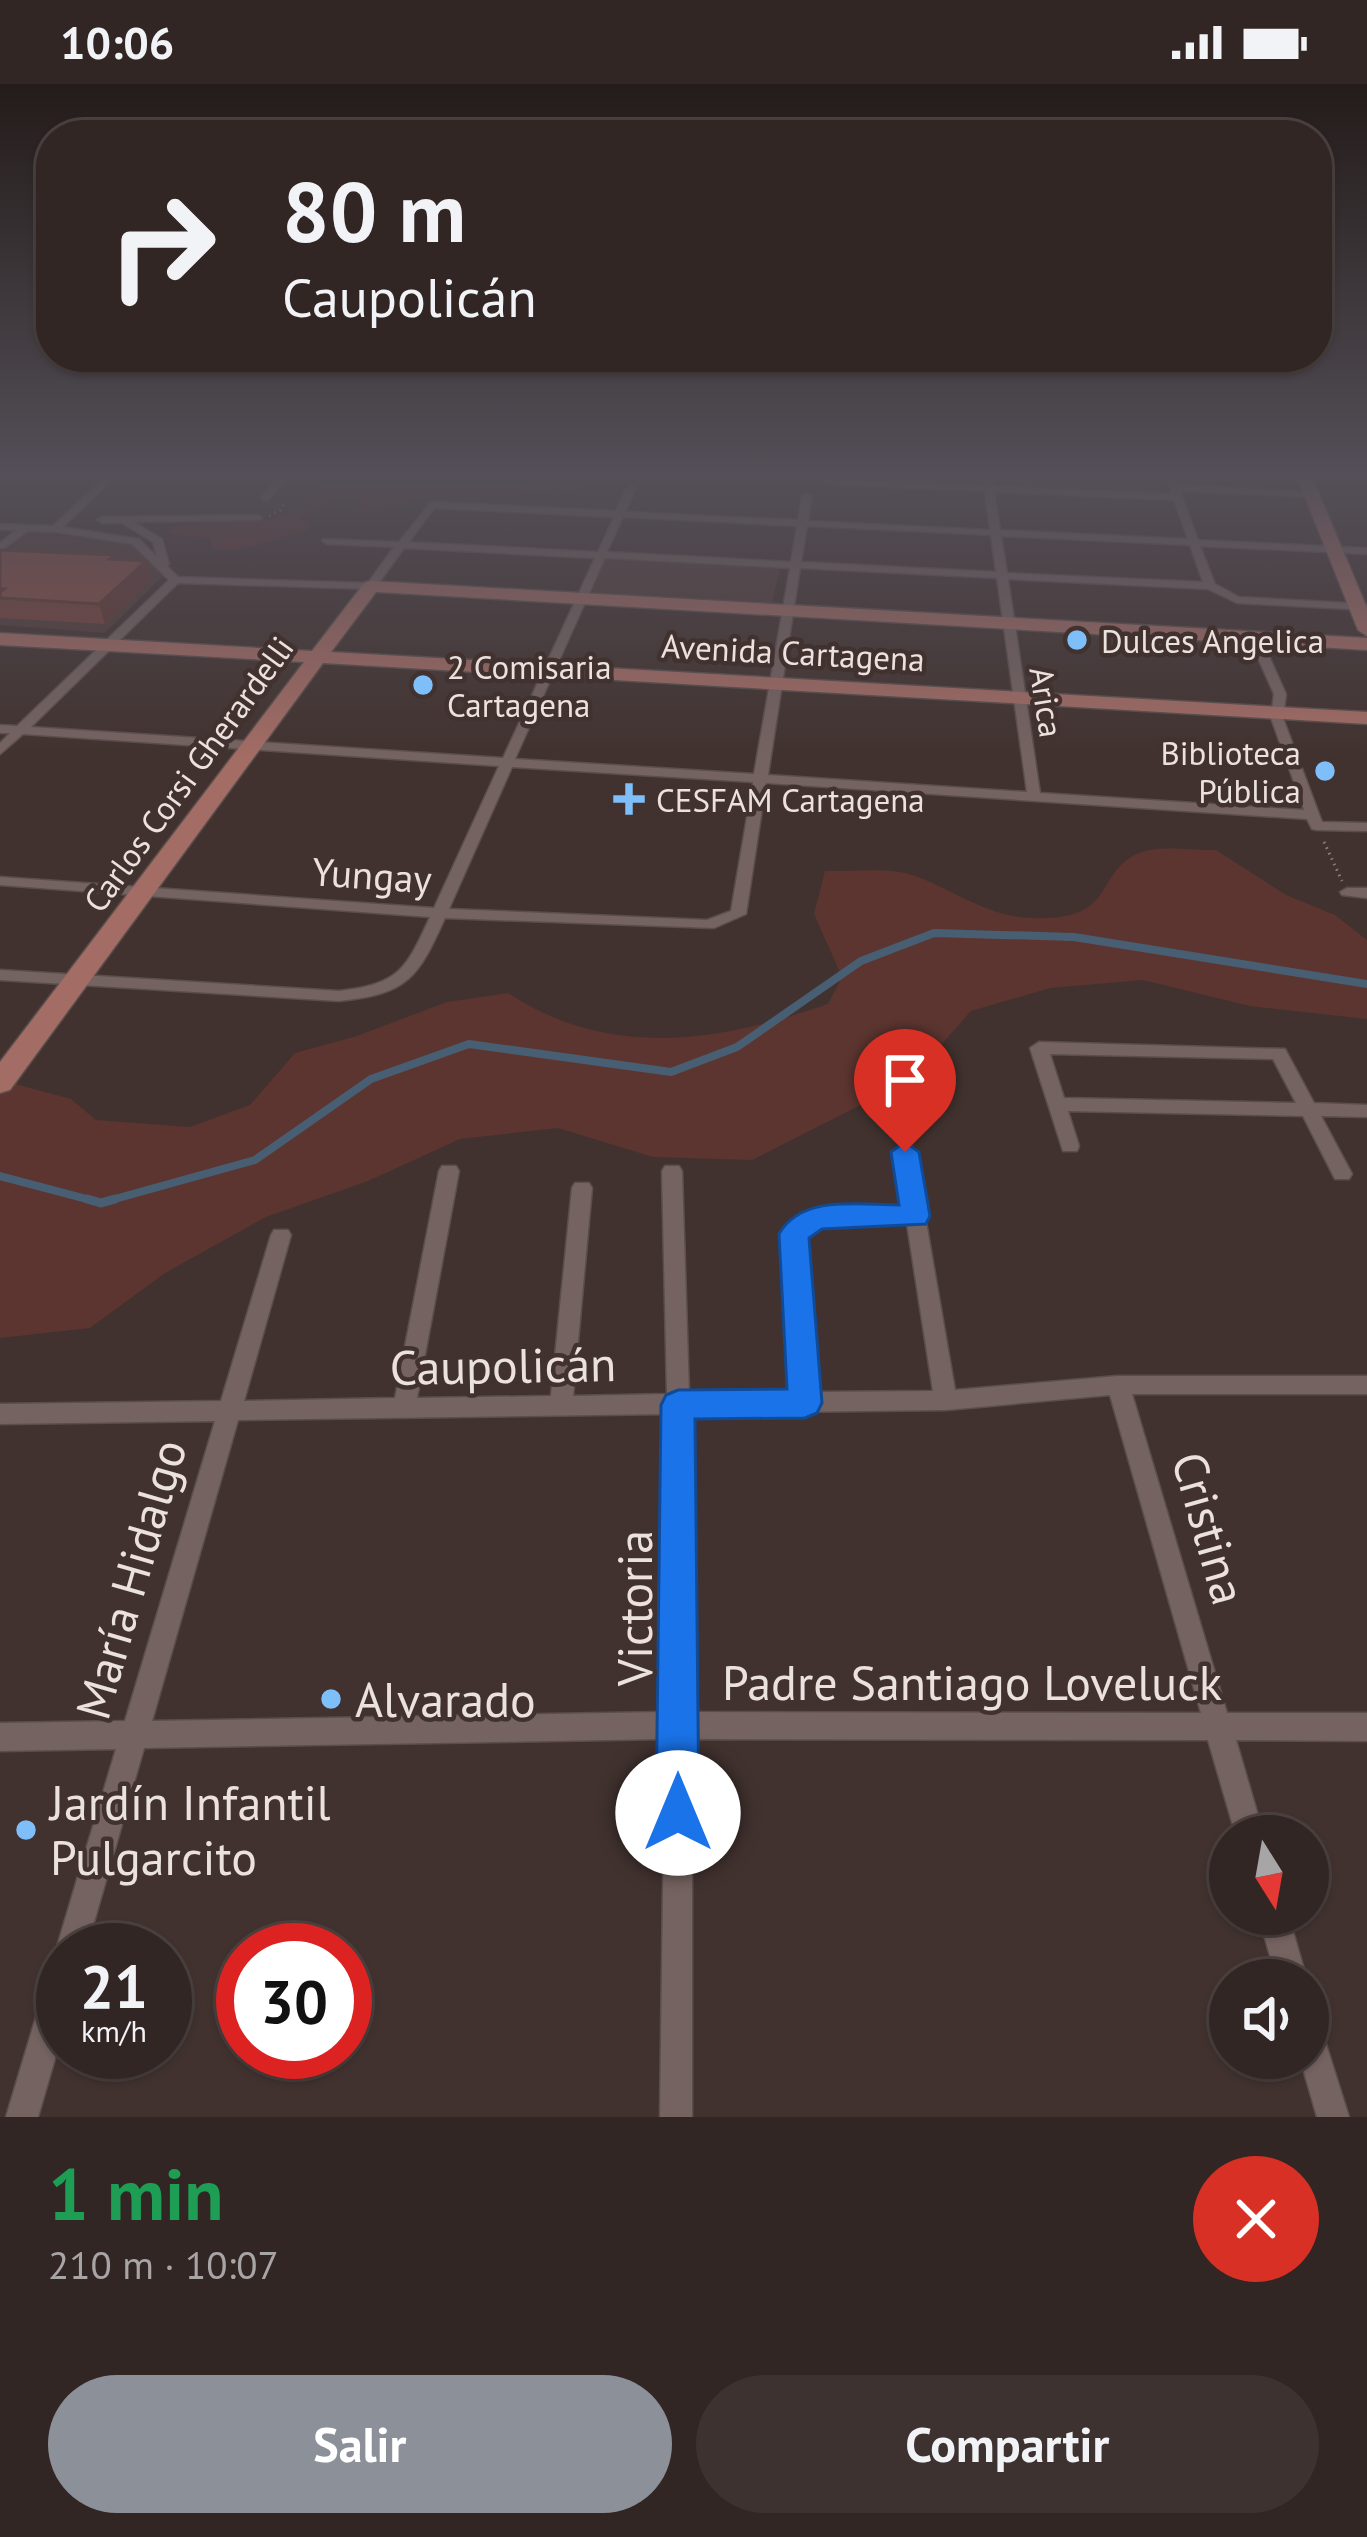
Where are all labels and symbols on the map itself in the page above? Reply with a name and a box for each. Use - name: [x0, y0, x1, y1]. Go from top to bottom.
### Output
- place label: Dulces Angelica: [1101, 619, 1324, 662]
- street label: Avenida Cartagena: [660, 624, 926, 680]
- marker: Dulces Angelica: [1064, 627, 1090, 653]
- street label: Carlos Corsi Gherardelli: [73, 628, 303, 920]
- place label: 2 Comisaria Cartagena: [447, 645, 612, 726]
- street label: Arica: [1020, 664, 1074, 740]
- marker: 2 Comisaria Cartagena: [410, 672, 436, 698]
- place label: Biblioteca Pública: [1160, 731, 1301, 812]
- marker: Biblioteca Pública: [1312, 758, 1338, 784]
- place label: CESFAM Cartagena: [656, 778, 925, 821]
- marker: CESFAM Cartagena: [613, 783, 645, 815]
- street label: Yungay: [310, 845, 434, 905]
- pin: [854, 1029, 956, 1152]
- street label: Caupolicán: [389, 1332, 617, 1398]
- street label: María Hidalgo: [61, 1432, 199, 1726]
- street label: Cristina: [1159, 1445, 1261, 1611]
- street label: Victoria: [603, 1530, 665, 1687]
- street label: Padre Santiago Loveluck: [722, 1651, 1222, 1713]
- place label: Alvarado: [355, 1668, 536, 1730]
- marker: Alvarado: [318, 1686, 344, 1712]
- position arrow: [615, 1750, 741, 1876]
- place label: Jardín Infantil Pulgarcito: [48, 1771, 331, 1888]
- north arrow: [1209, 1815, 1329, 1935]
- marker: Jardín Infantil Pulgarcito: [13, 1817, 39, 1843]
- speed limit sign: 30: [216, 1923, 372, 2079]

